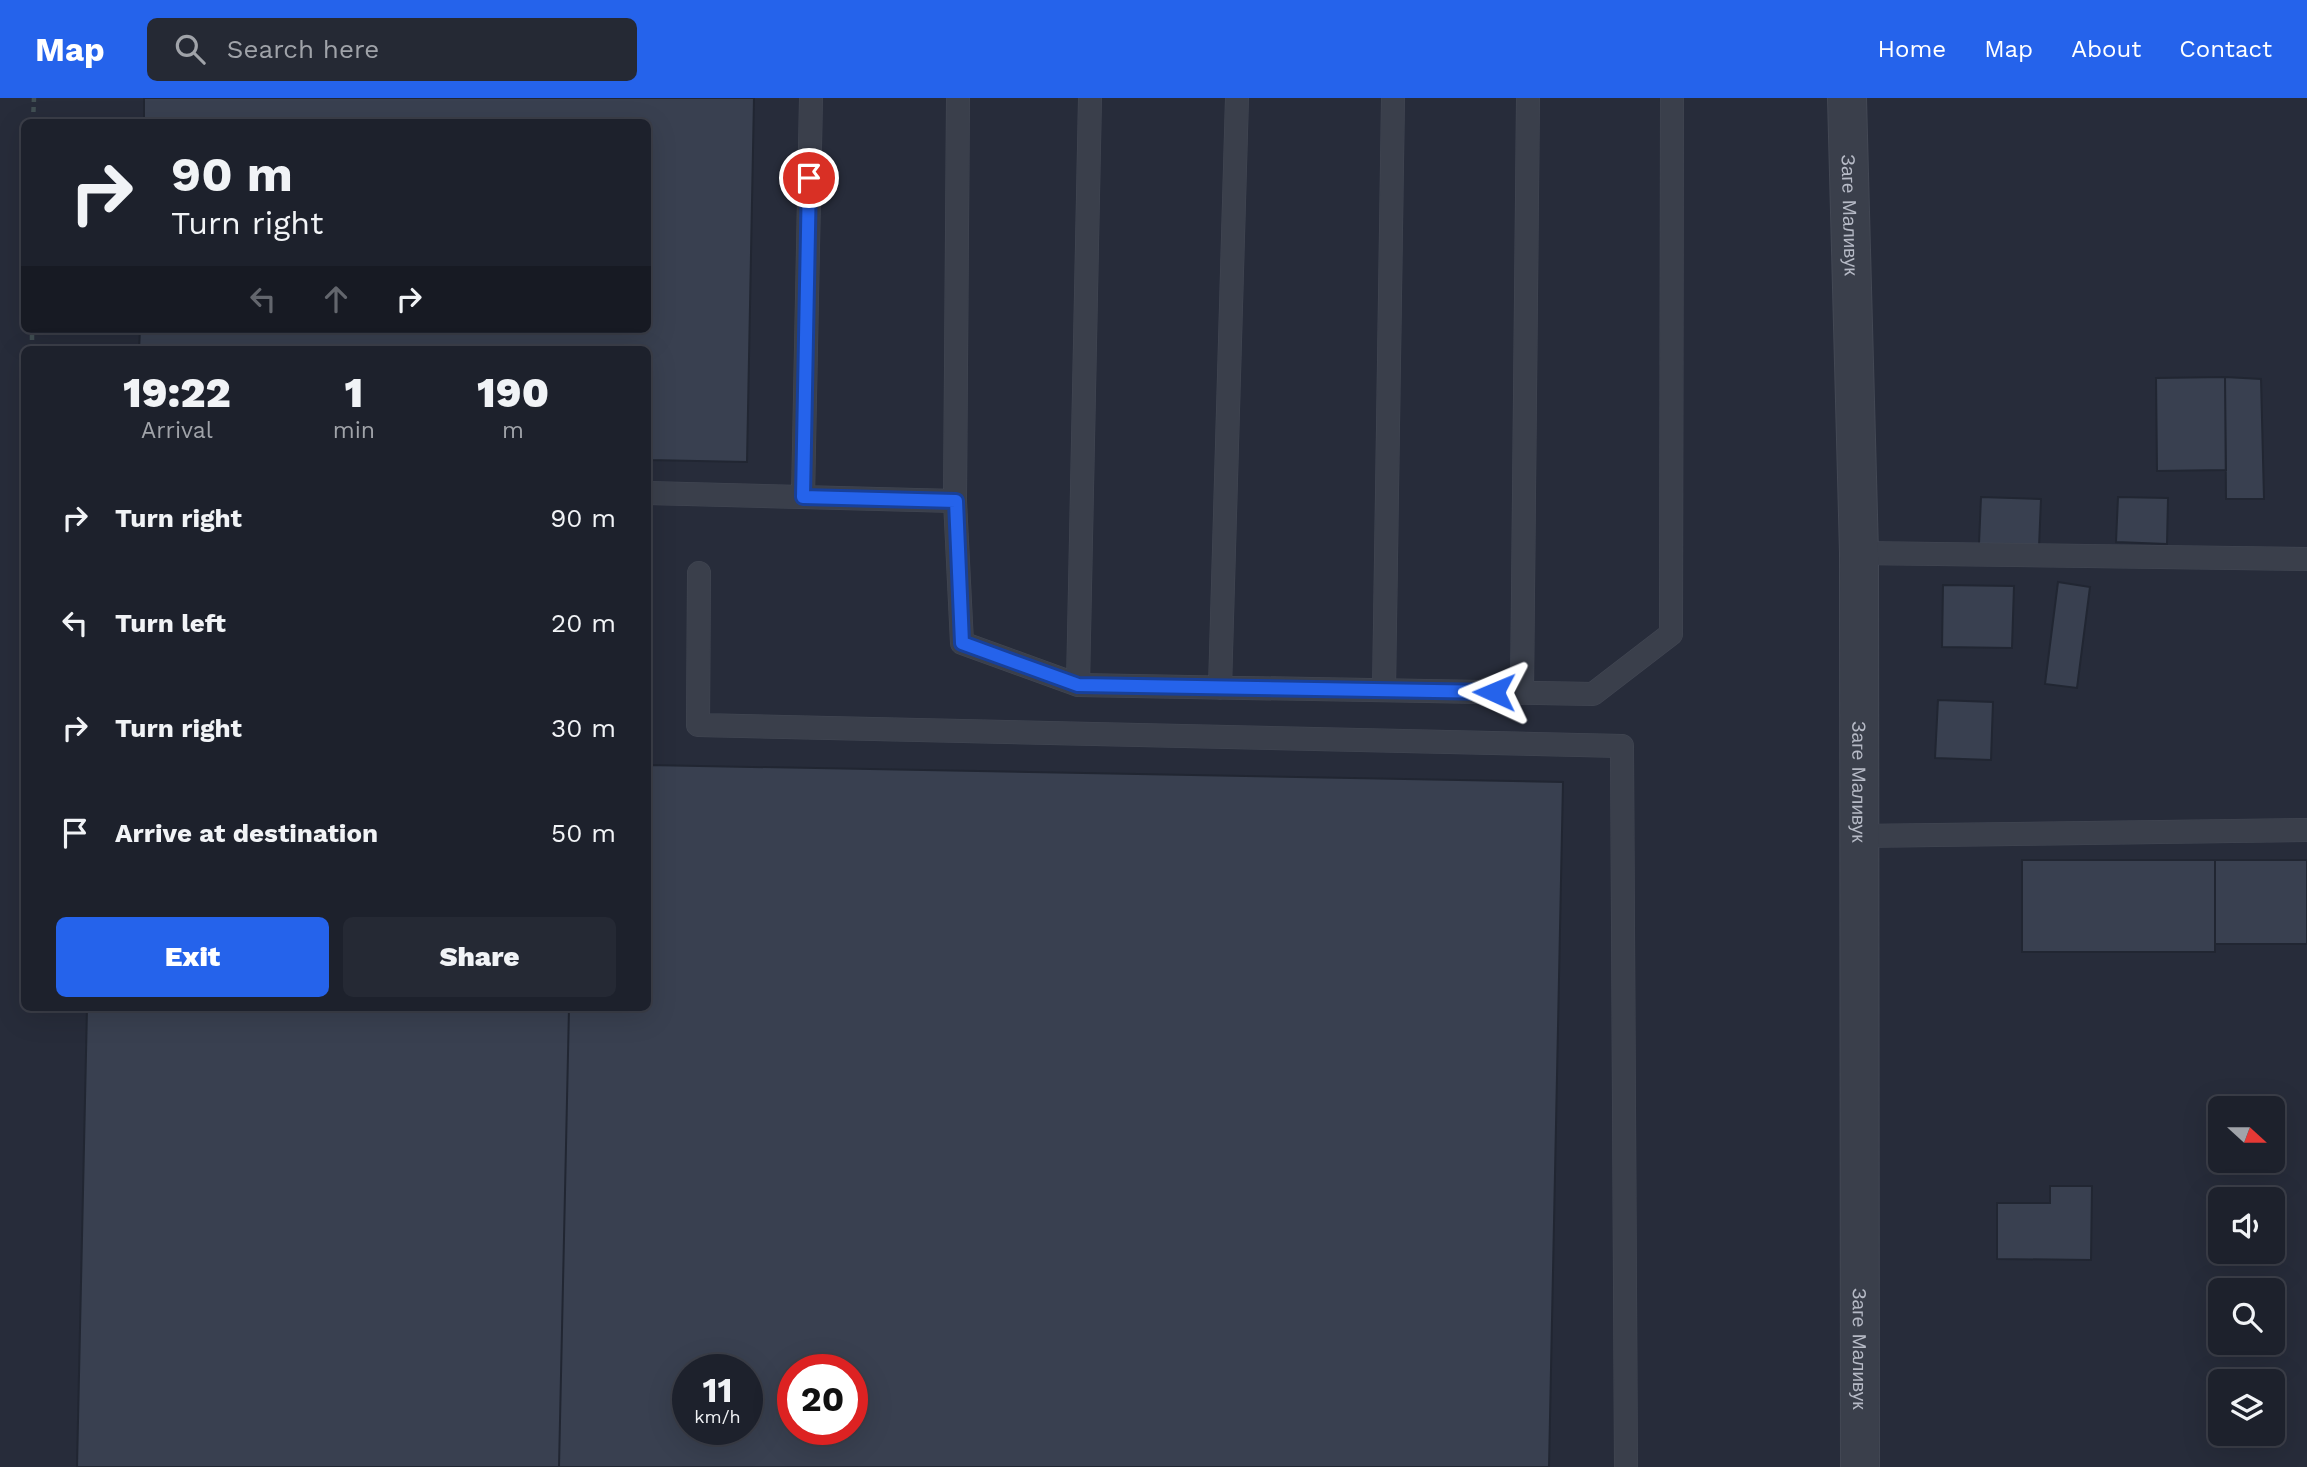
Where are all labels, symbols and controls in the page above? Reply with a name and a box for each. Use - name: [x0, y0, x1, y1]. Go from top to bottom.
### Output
- search box: [147, 18, 637, 81]
- text: Map: [35, 30, 105, 69]
- icon: search: [171, 30, 209, 68]
- text: Search here: [227, 34, 379, 64]
- text: Home: [1878, 35, 1946, 63]
- text: Map: [1984, 35, 2033, 63]
- text: About: [2071, 35, 2141, 63]
- text: Contact: [2179, 35, 2272, 63]
- text: 90 m: [171, 145, 293, 203]
- icon: right: [56, 147, 147, 238]
- pin: [779, 148, 839, 208]
- street label: Заге Маливук: [1837, 154, 1863, 277]
- icon: arrive: [790, 159, 828, 197]
- text: Turn right: [171, 204, 323, 242]
- icon: left: [244, 280, 282, 318]
- icon: ahead: [317, 280, 355, 318]
- icon: right: [390, 280, 428, 318]
- text: 19:22: [123, 368, 231, 417]
- text: 1: [345, 368, 363, 417]
- text: 190: [477, 368, 549, 417]
- text: Arrival: [141, 417, 213, 444]
- text: min: [333, 417, 375, 444]
- text: m: [502, 417, 524, 444]
- icon: right: [56, 499, 94, 537]
- text: Turn right: [115, 503, 242, 533]
- text: 90 m: [550, 503, 616, 533]
- icon: left: [56, 604, 94, 642]
- text: Turn left: [115, 608, 226, 638]
- text: 20 m: [551, 608, 616, 638]
- position arrow: [1457, 655, 1531, 729]
- icon: right: [56, 709, 94, 747]
- text: Turn right: [115, 713, 242, 743]
- text: 30 m: [551, 713, 616, 743]
- street label: Заге Маливук: [1848, 721, 1871, 843]
- icon: arrive: [56, 814, 94, 852]
- text: Arrive at destination: [115, 818, 378, 848]
- text: 50 m: [551, 818, 616, 848]
- button: Exit: [56, 917, 329, 997]
- button: Share: [343, 917, 616, 997]
- north arrow: [2208, 1096, 2286, 1172]
- map controls: [2208, 1096, 2285, 1446]
- button: sound: [2208, 1187, 2285, 1264]
- button: search: [2208, 1278, 2285, 1355]
- street label: Заге Маливук: [1848, 1288, 1871, 1410]
- speed limit sign: 20: [777, 1354, 868, 1445]
- text: 11: [702, 1369, 733, 1411]
- button: layers: [2208, 1369, 2285, 1446]
- text: km/h: [694, 1406, 741, 1427]

